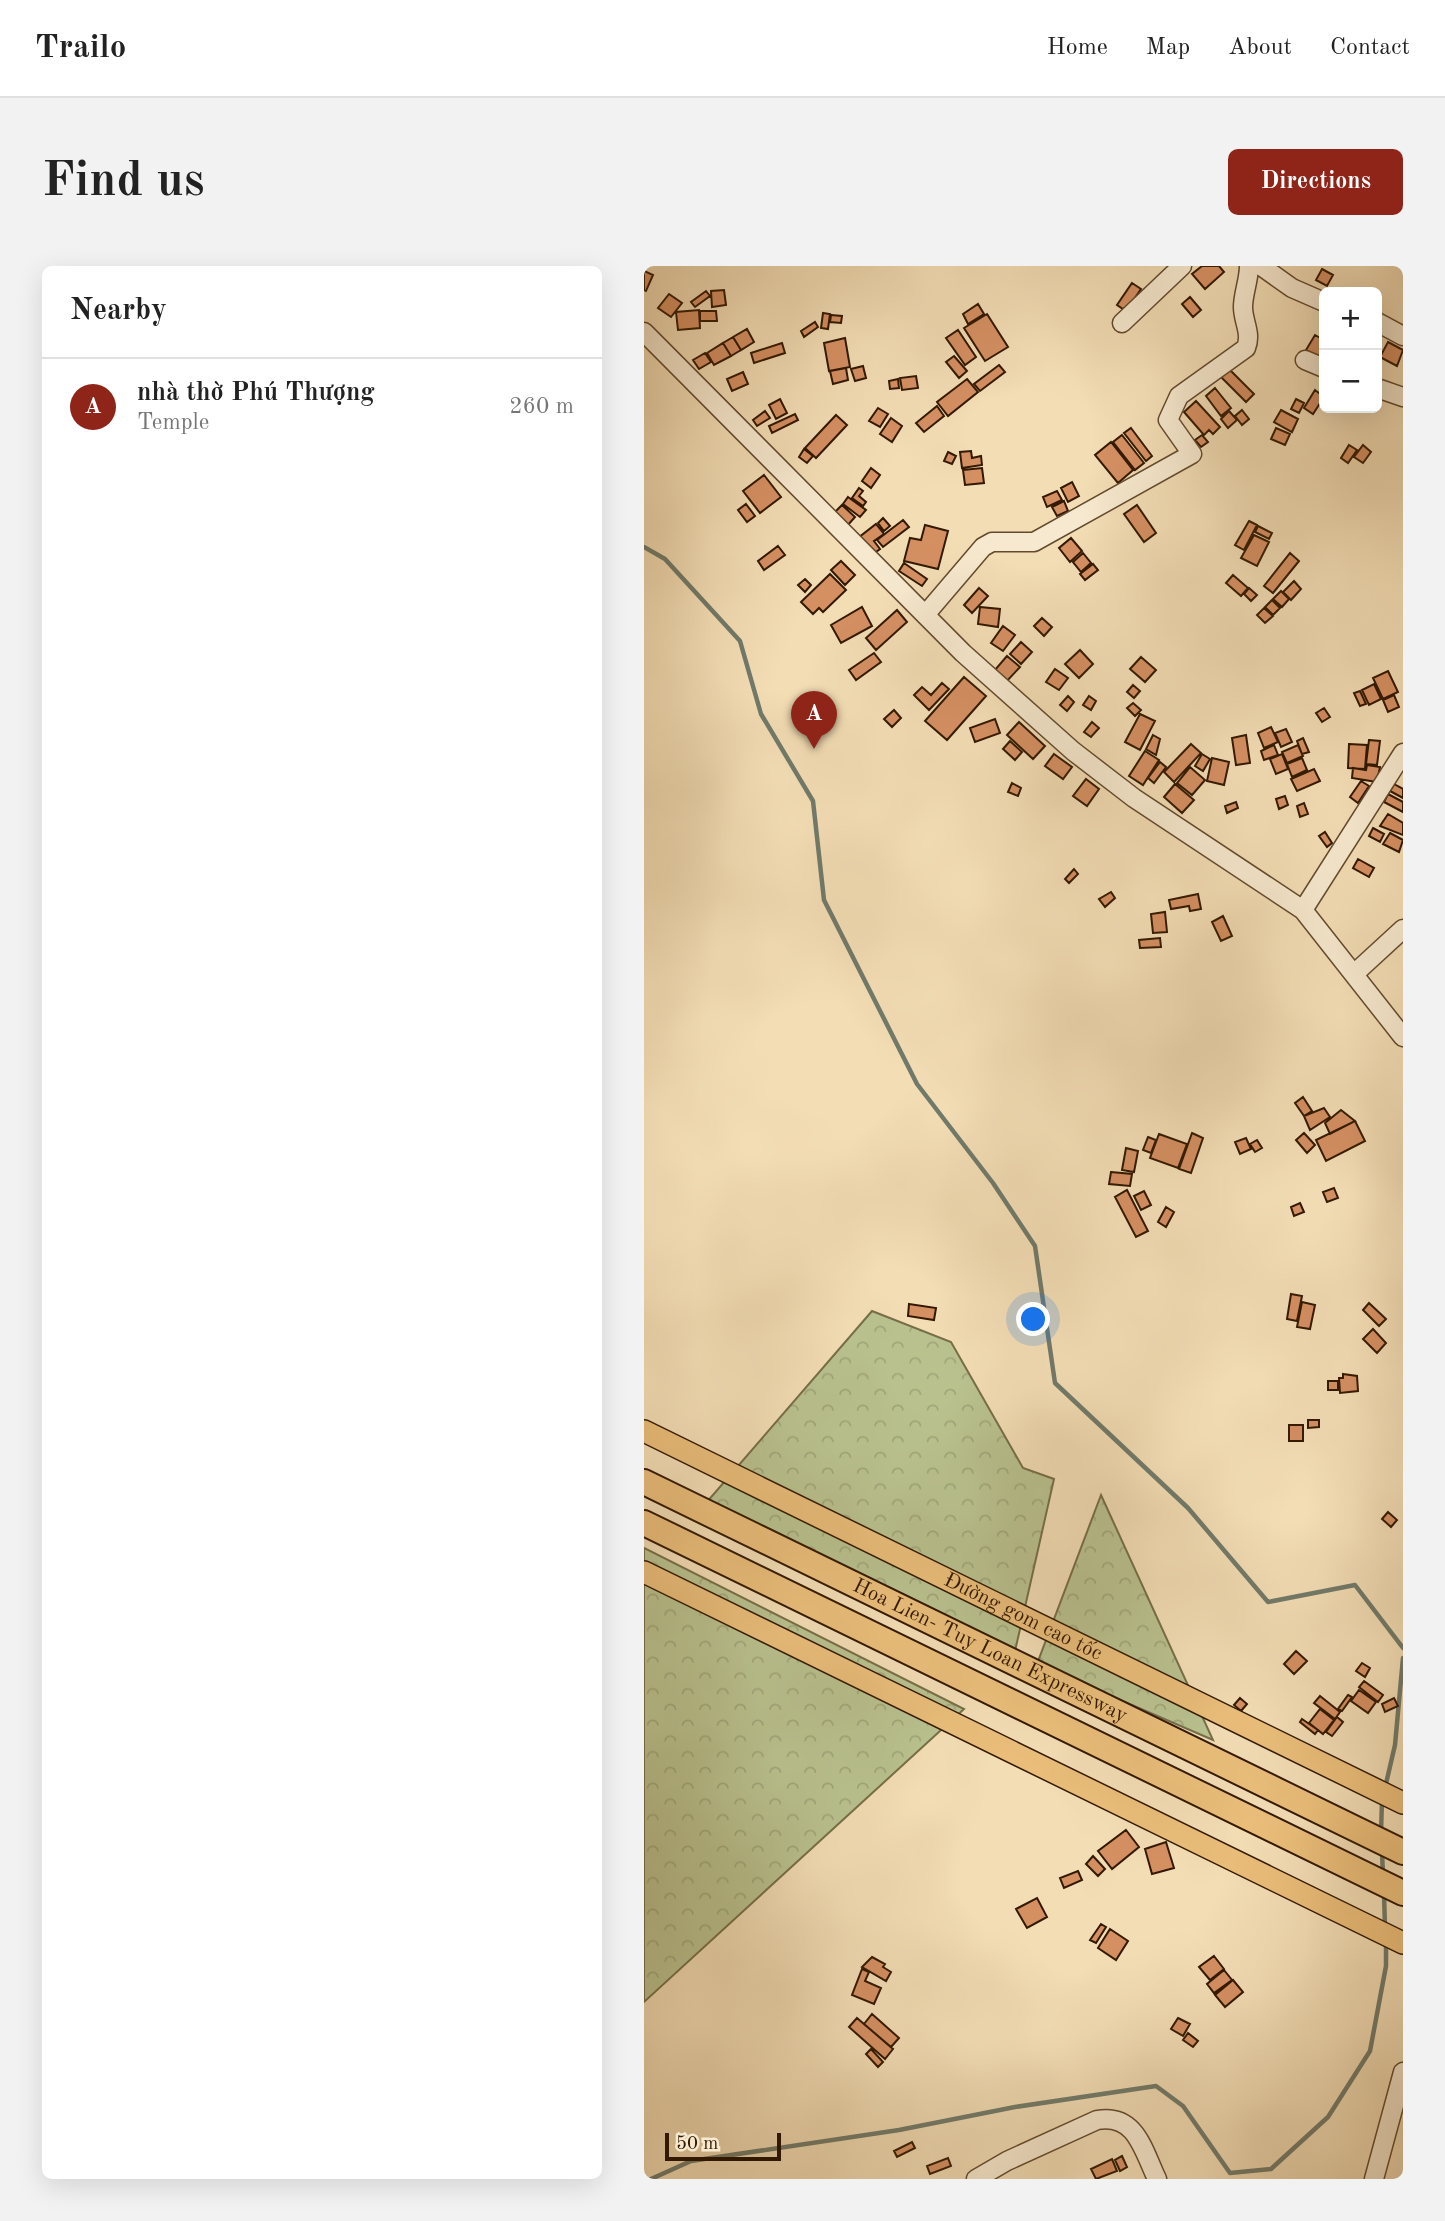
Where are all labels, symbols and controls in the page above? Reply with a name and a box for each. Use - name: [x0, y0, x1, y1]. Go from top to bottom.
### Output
- text: Trailo: [35, 32, 126, 65]
- text: Home: [1047, 36, 1108, 60]
- text: Map: [1146, 36, 1190, 60]
- text: About: [1228, 36, 1292, 60]
- text: Contact: [1330, 36, 1410, 60]
- button: Directions: [1228, 149, 1403, 215]
- text: Find us: [42, 158, 205, 207]
- map controls: [1319, 287, 1382, 413]
- button: +: [1319, 287, 1382, 350]
- text: Nearby: [70, 296, 167, 326]
- button: −: [1319, 350, 1382, 413]
- text: nhà thờ Phú Thượng: [137, 380, 375, 406]
- text: A: [84, 395, 102, 418]
- text: 260 m: [509, 395, 574, 418]
- text: Temple: [137, 411, 209, 434]
- pin: A: [791, 691, 837, 749]
- your location: [1016, 1302, 1050, 1336]
- street label: Đường gom cao tốc: [940, 1569, 1105, 1664]
- street label: Hoa Lien- Tuy Loan Expressway: [849, 1575, 1131, 1726]
- scale bar: [665, 2130, 780, 2162]
- text: 50 m: [676, 2135, 718, 2154]

